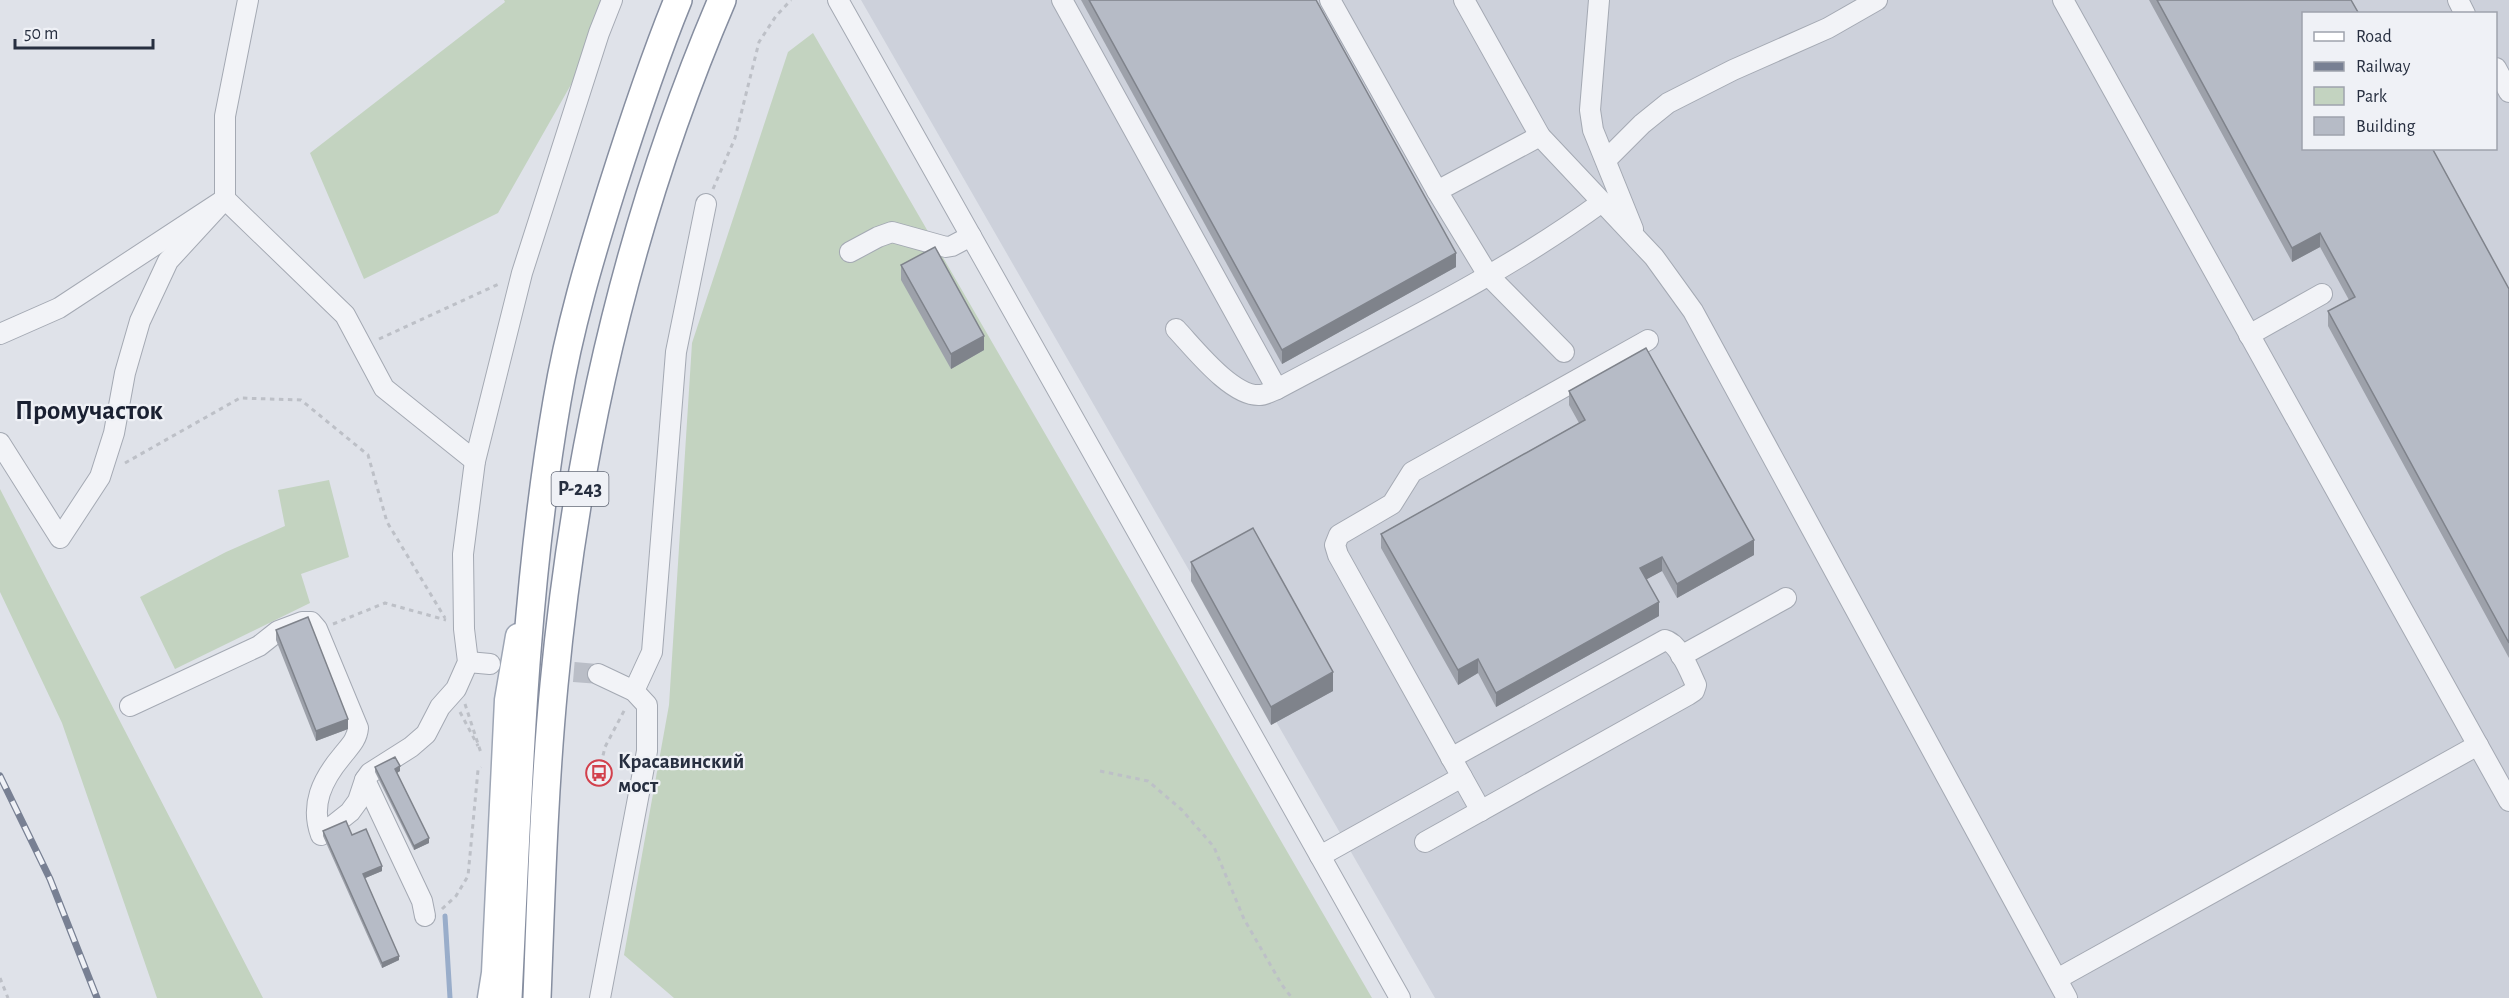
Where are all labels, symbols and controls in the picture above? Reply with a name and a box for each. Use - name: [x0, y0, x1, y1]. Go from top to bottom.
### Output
- scale bar: [15, 12, 153, 50]
- legend: [2302, 12, 2497, 150]
- text: 50 m: [24, 25, 58, 43]
- text: Road: [2356, 28, 2392, 46]
- text: Railway: [2356, 58, 2411, 76]
- text: Park: [2356, 88, 2388, 106]
- text: Building: [2356, 118, 2416, 136]
- district label: Промучасток: [15, 397, 164, 425]
- road number: Р-243: [552, 472, 608, 506]
- place label: Красавинский мост: [618, 751, 744, 796]
- bus stop icon: Красавинский мост: [584, 758, 614, 788]

